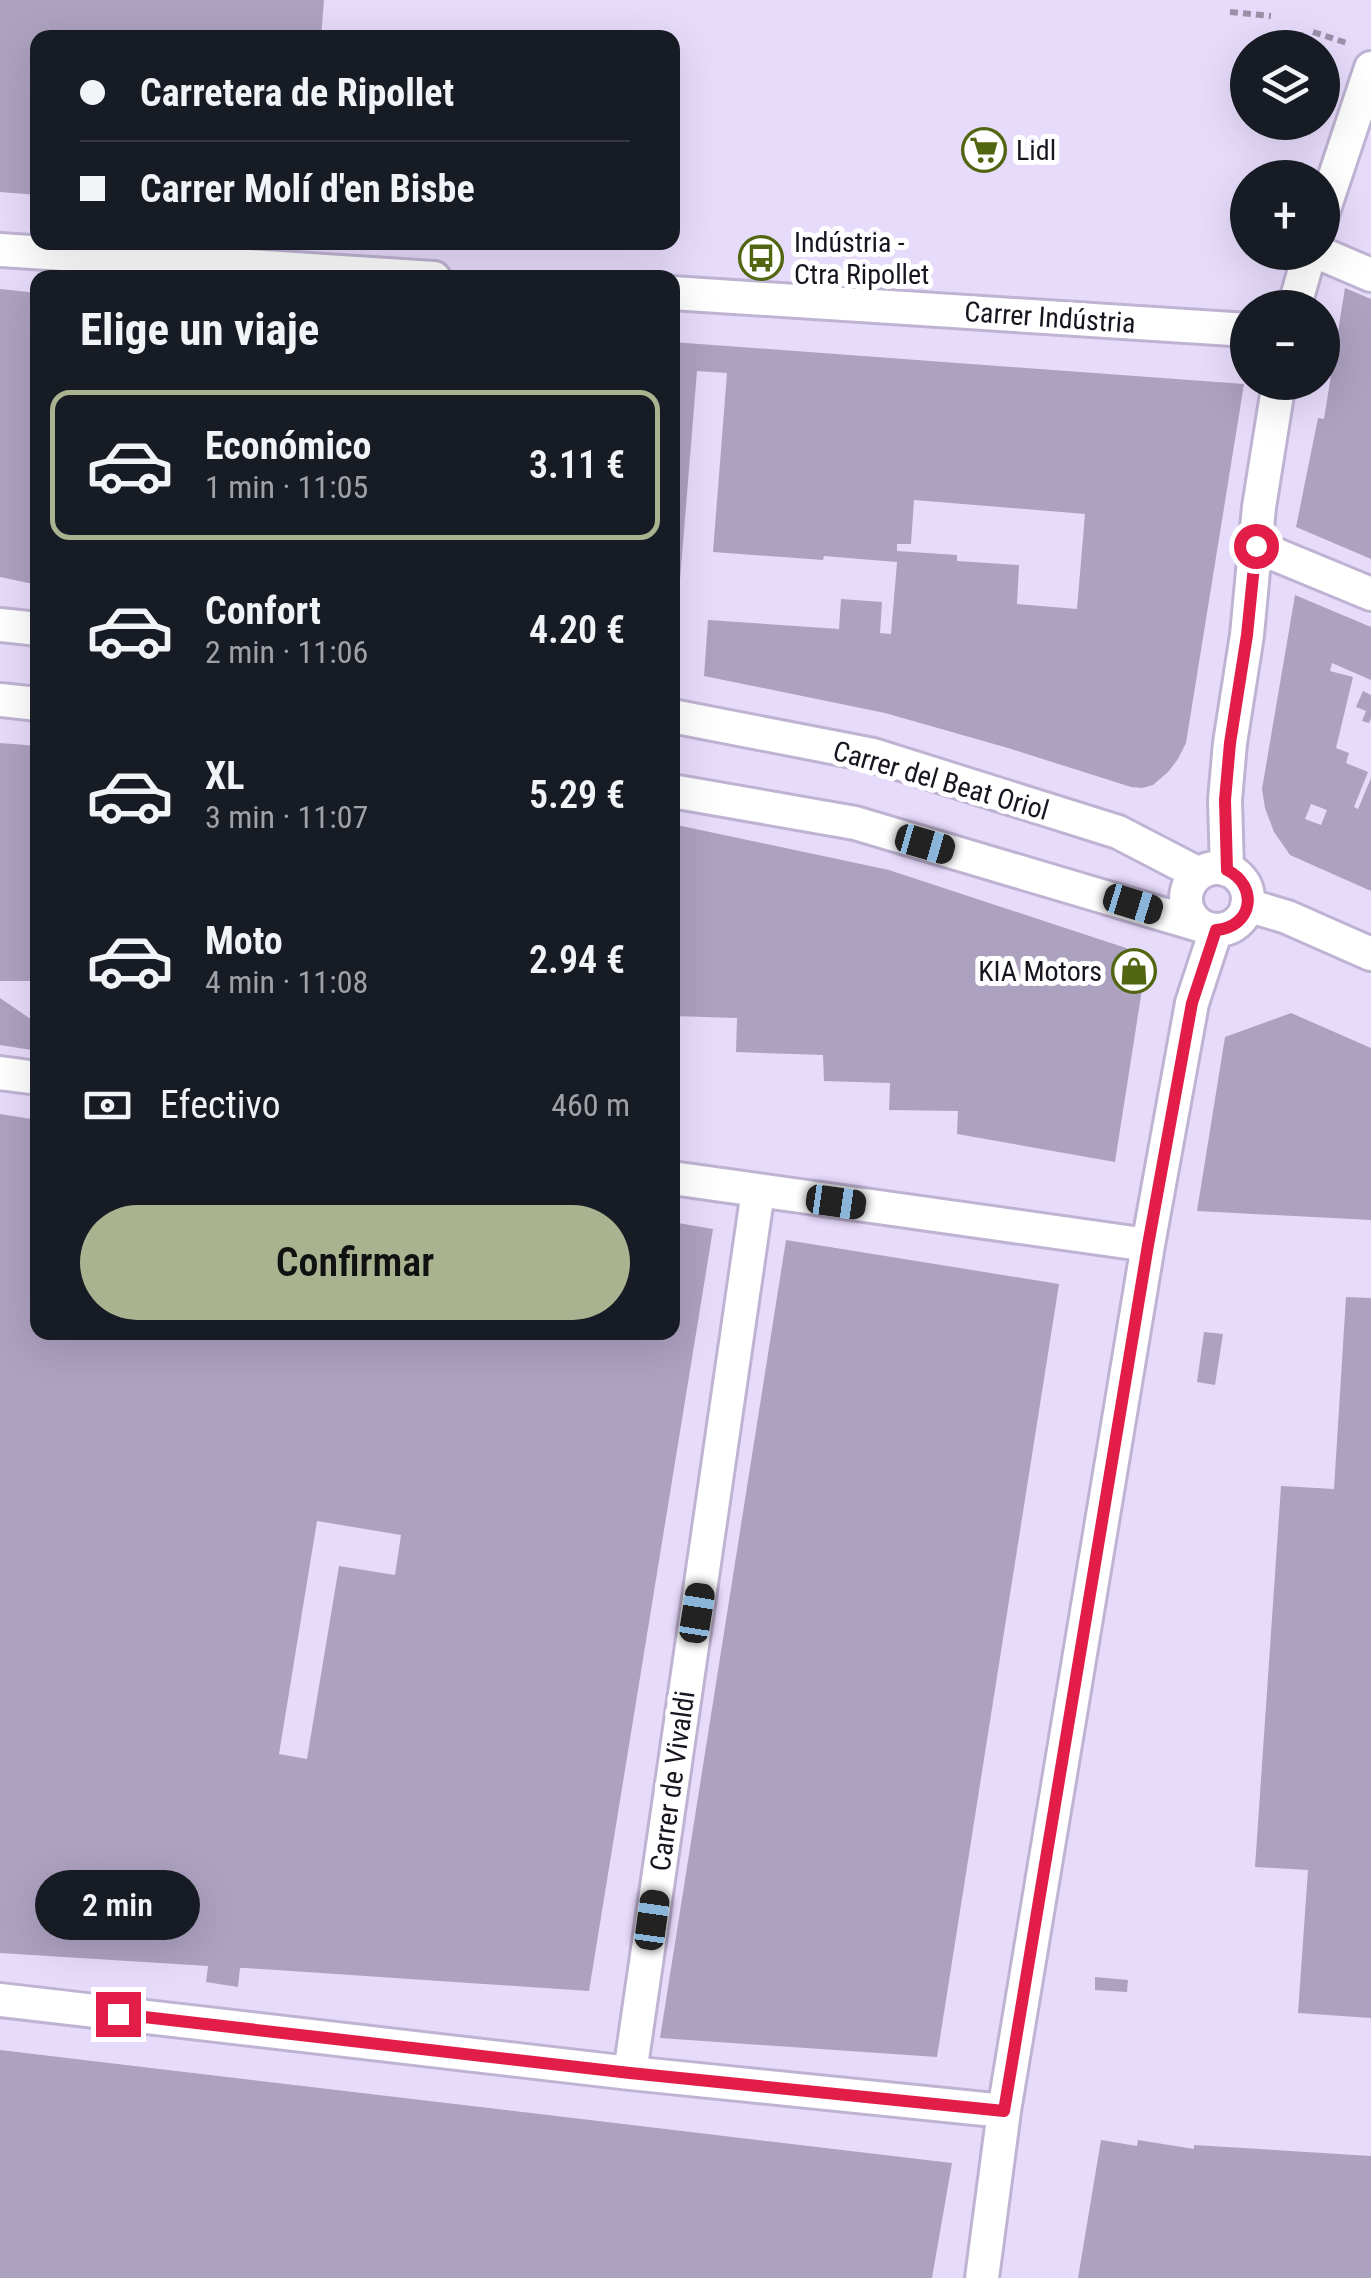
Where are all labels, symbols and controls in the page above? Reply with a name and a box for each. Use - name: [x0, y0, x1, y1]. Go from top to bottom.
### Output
- map controls: [1230, 30, 1340, 400]
- button: layers: [1230, 30, 1340, 140]
- text: Carretera de Ripollet: [140, 71, 454, 115]
- supermarket icon: Lidl: [961, 127, 1007, 173]
- place label: Lidl: [1016, 134, 1056, 167]
- button: +: [1230, 160, 1340, 270]
- text: Carrer Molí d'en Bisbe: [140, 167, 475, 211]
- place label: Indústria - Ctra Ripollet: [794, 226, 929, 291]
- bus stop icon: Indústria - Ctra Ripollet: [738, 235, 784, 281]
- button: −: [1230, 290, 1340, 400]
- street label: Carrer Indústria: [963, 295, 1137, 340]
- text: Elige un viaje: [80, 303, 319, 356]
- icon: car: [85, 420, 175, 510]
- text: Económico: [205, 424, 371, 468]
- text: 3.11 €: [529, 443, 625, 487]
- text: 1 min · 11:05: [205, 468, 368, 506]
- route start: [1234, 524, 1279, 569]
- icon: car: [85, 585, 175, 675]
- text: Confort: [205, 589, 321, 633]
- text: 4.20 €: [529, 608, 625, 652]
- text: 2 min · 11:06: [205, 633, 368, 671]
- street label: Carrer del Beat Oriol: [829, 734, 1053, 827]
- icon: car: [85, 750, 175, 840]
- text: XL: [205, 754, 244, 798]
- text: 5.29 €: [529, 773, 625, 817]
- text: 3 min · 11:07: [205, 798, 368, 836]
- car: [892, 821, 958, 867]
- car: [1100, 881, 1166, 927]
- icon: car: [85, 915, 175, 1005]
- text: Moto: [205, 919, 283, 963]
- text: 2.94 €: [529, 938, 625, 982]
- shop icon: KIA Motors: [1111, 948, 1157, 994]
- place label: KIA Motors: [978, 955, 1102, 988]
- text: 4 min · 11:08: [205, 963, 368, 1001]
- icon: cash: [80, 1078, 135, 1133]
- text: Efectivo: [160, 1083, 281, 1127]
- text: 460 m: [551, 1086, 630, 1124]
- car: [804, 1183, 868, 1221]
- button: Confirmar: [80, 1205, 630, 1320]
- car: [677, 1581, 717, 1645]
- street label: Carrer de Vivaldi: [644, 1689, 701, 1873]
- callout: 2 min: [36, 1869, 200, 1939]
- text: 2 min: [82, 1886, 153, 1924]
- car: [633, 1888, 671, 1952]
- route end: [96, 1992, 141, 2037]

